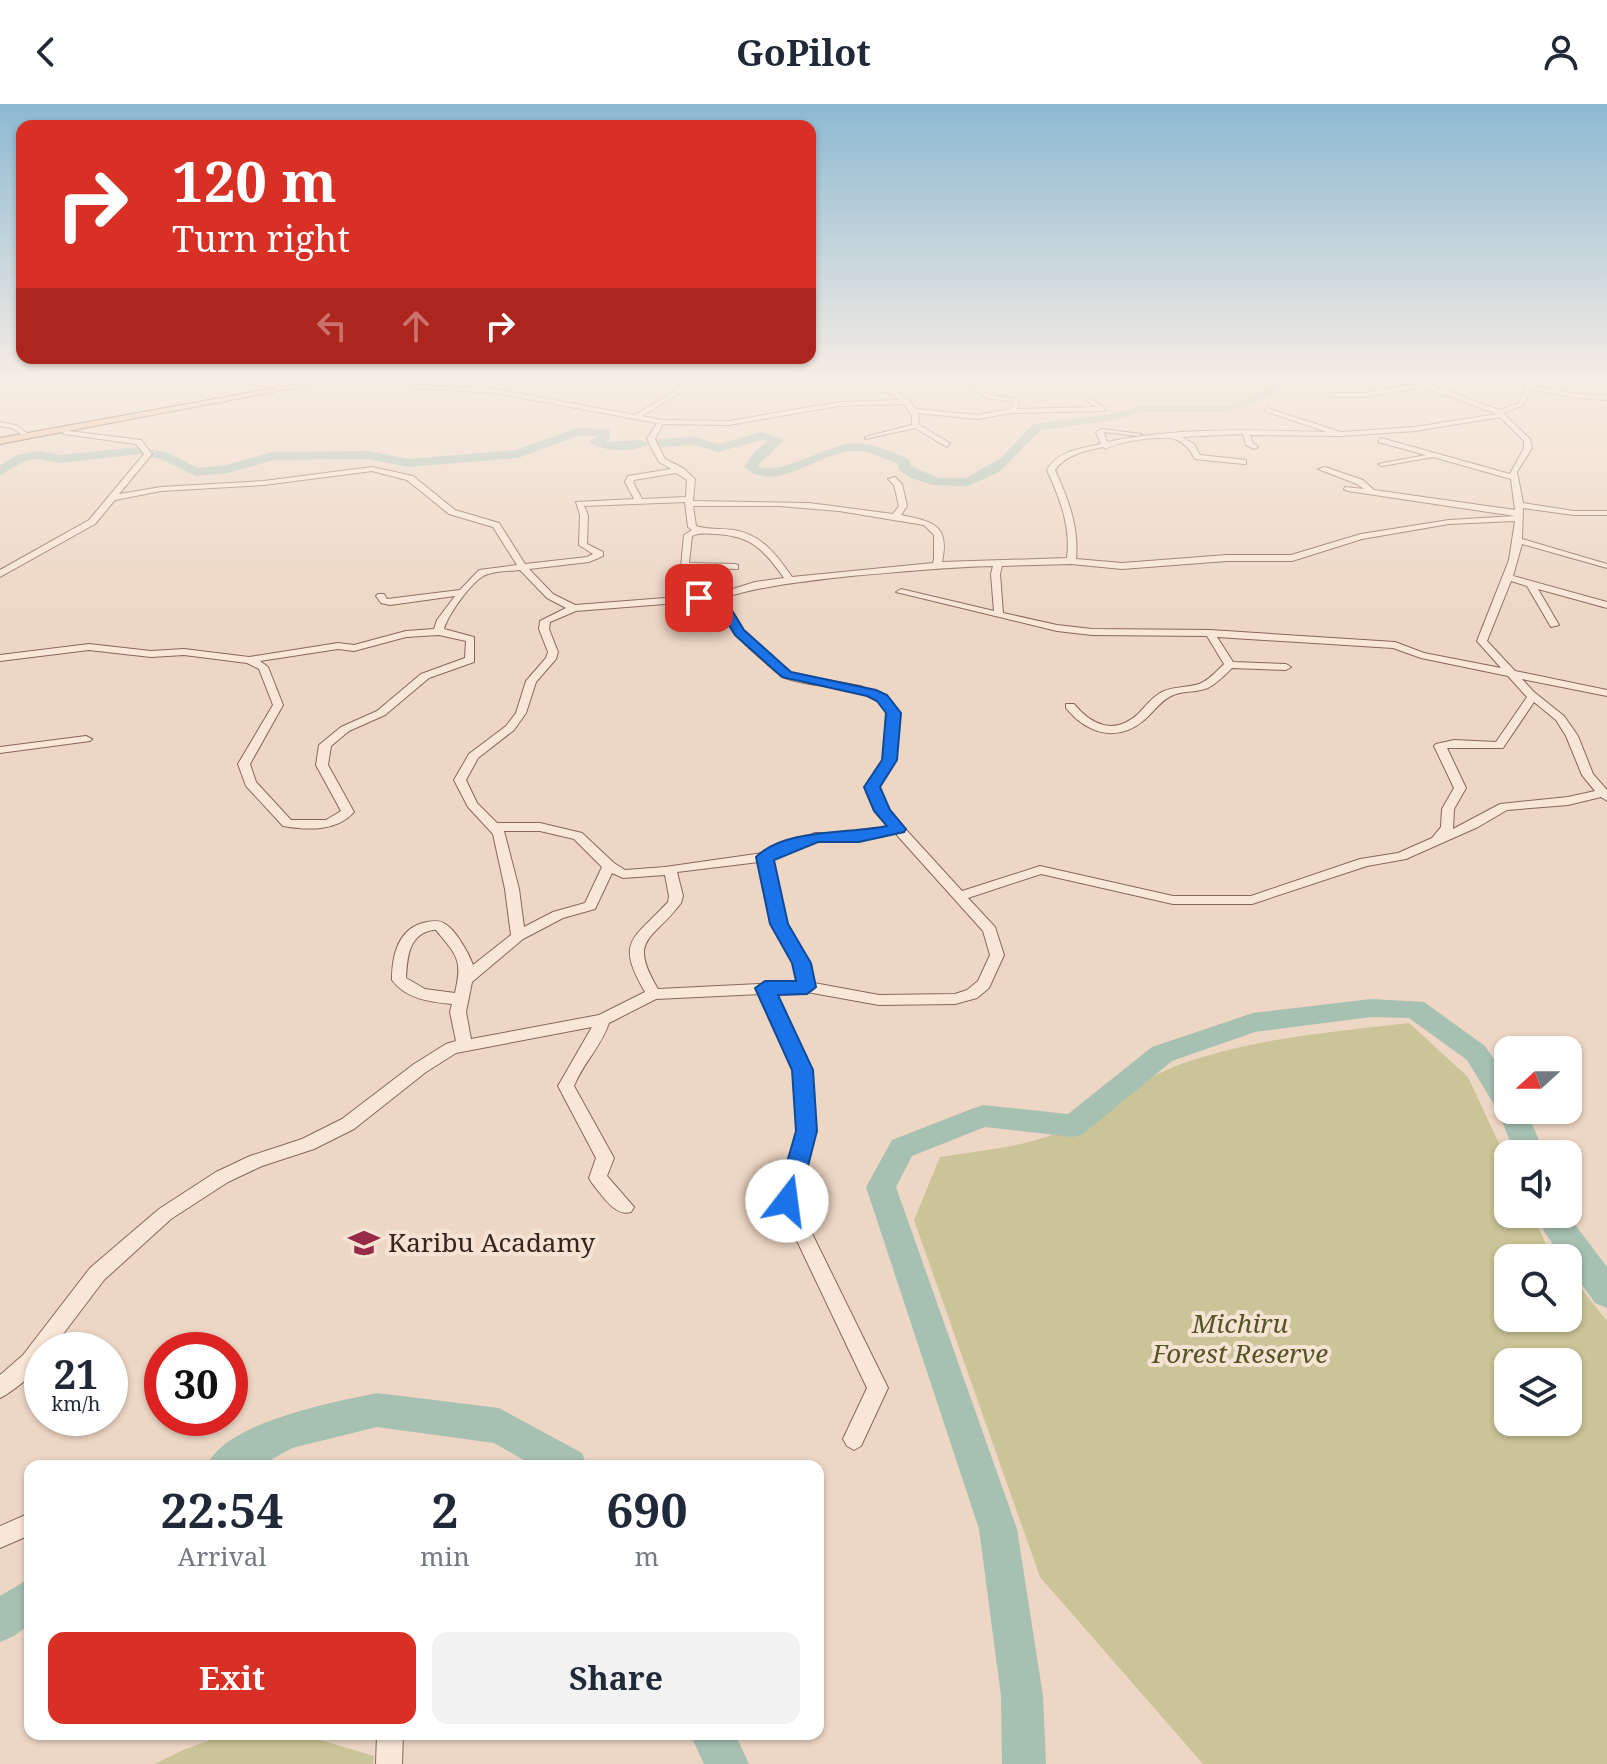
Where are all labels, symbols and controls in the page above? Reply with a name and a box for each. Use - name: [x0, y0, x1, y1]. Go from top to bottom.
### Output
- text: GoPilot: [736, 28, 871, 77]
- icon: back: [24, 30, 68, 74]
- icon: person: [1539, 30, 1583, 74]
- text: 120 m: [172, 142, 337, 218]
- icon: right: [40, 152, 144, 256]
- text: Turn right: [172, 214, 350, 263]
- icon: left: [310, 304, 354, 348]
- icon: ahead: [394, 304, 438, 348]
- icon: right: [478, 304, 522, 348]
- pin: [665, 564, 733, 632]
- icon: arrive: [677, 576, 721, 620]
- north arrow: [1494, 1036, 1582, 1124]
- map controls: [1494, 1036, 1582, 1436]
- button: sound: [1494, 1140, 1582, 1228]
- position arrow: [745, 1159, 829, 1243]
- place label: Karibu Acadamy: [388, 1224, 596, 1260]
- school or university icon: Karibu Acadamy: [347, 1226, 381, 1260]
- button: search: [1494, 1244, 1582, 1332]
- park label: Michiru Forest Reserve: [1151, 1305, 1328, 1371]
- speed limit sign: 30: [144, 1332, 248, 1436]
- text: 21: [53, 1346, 99, 1401]
- button: layers: [1494, 1348, 1582, 1436]
- text: km/h: [51, 1390, 101, 1417]
- text: 22:54: [160, 1477, 284, 1542]
- text: 2: [431, 1477, 458, 1542]
- text: 690: [606, 1477, 688, 1542]
- text: Arrival: [178, 1538, 266, 1574]
- text: min: [420, 1538, 470, 1574]
- text: m: [635, 1538, 659, 1574]
- button: Exit: [48, 1632, 416, 1724]
- button: Share: [432, 1632, 800, 1724]

